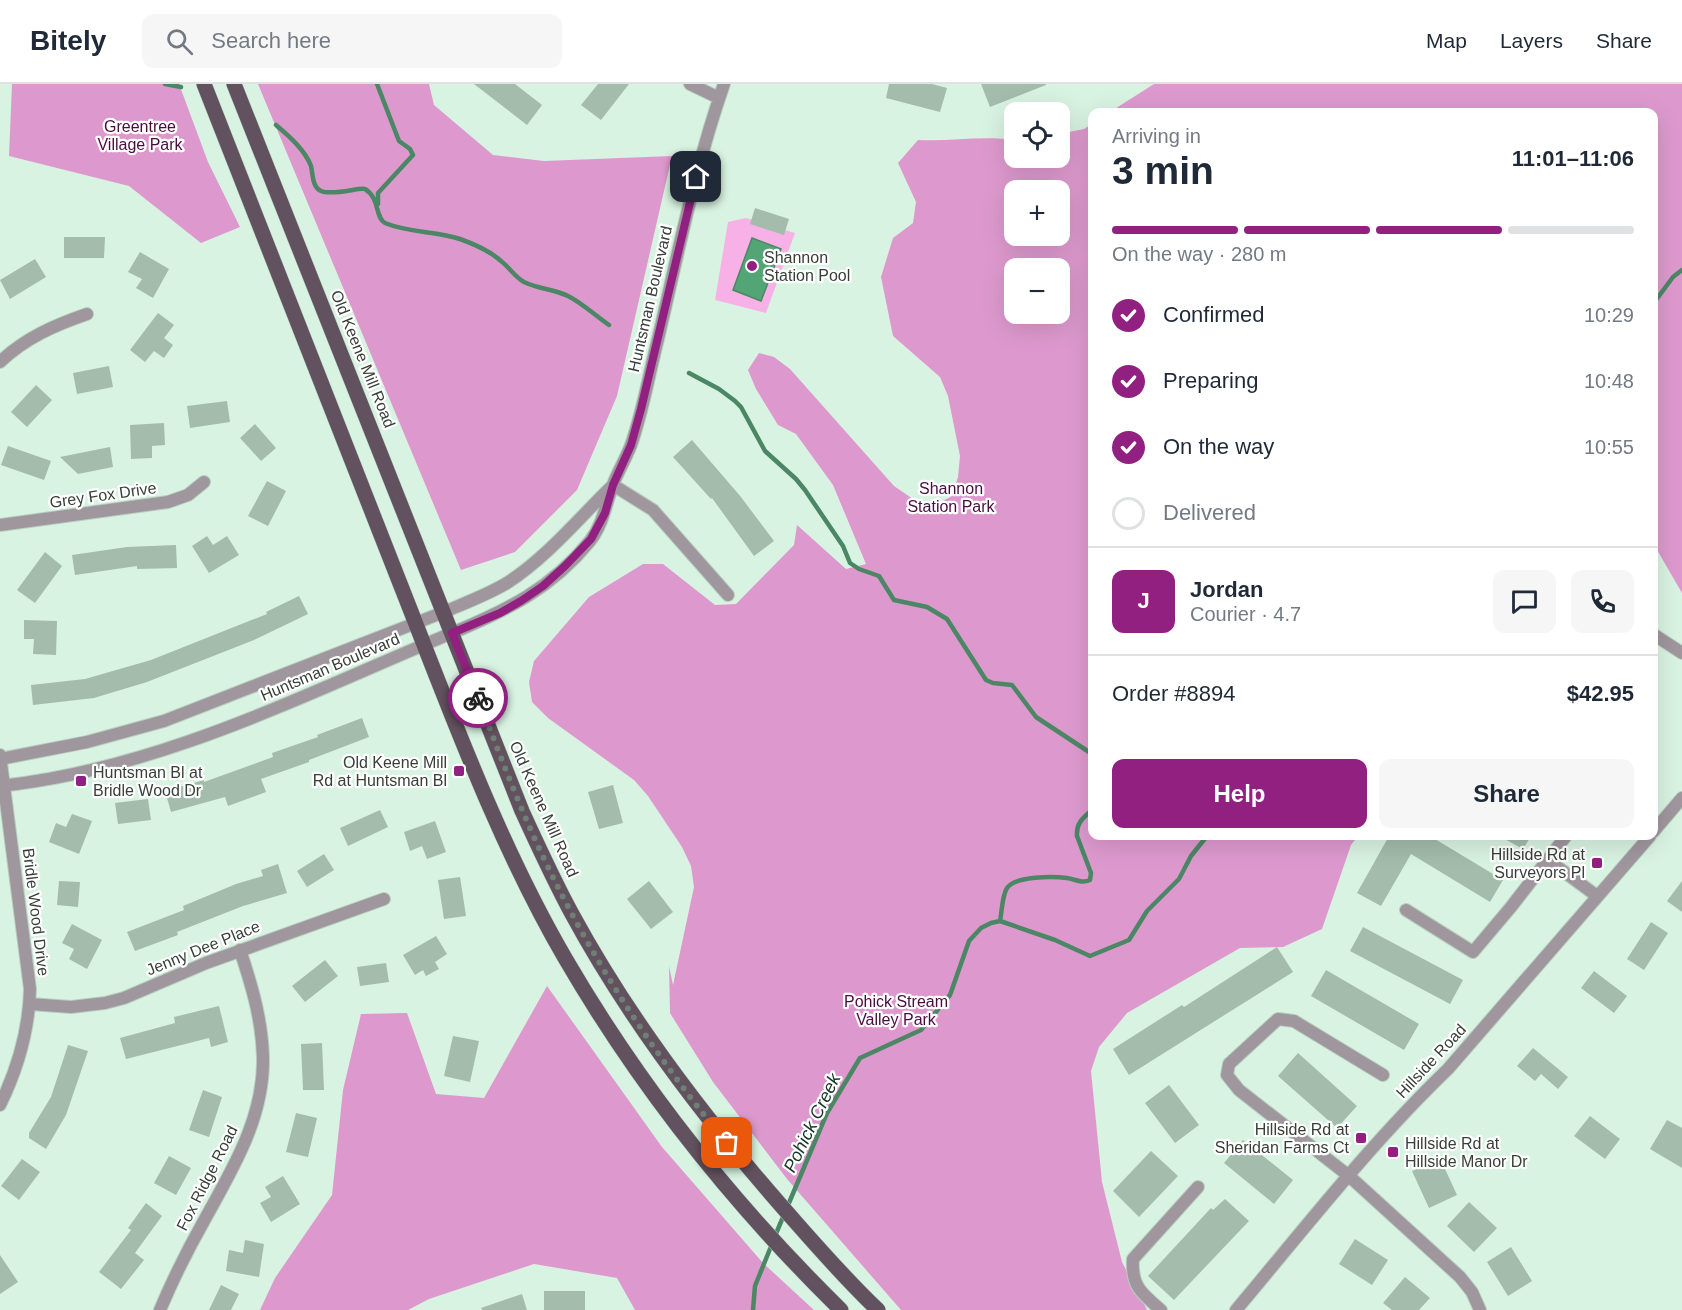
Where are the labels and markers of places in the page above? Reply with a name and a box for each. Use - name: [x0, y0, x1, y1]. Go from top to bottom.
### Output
- pin: [670, 151, 721, 202]
- place label: Shannon Station Pool: [764, 249, 850, 284]
- marker: Shannon Station Pool: [745, 259, 759, 273]
- place label: Old Keene Mill Rd at Huntsman Bl: [313, 754, 447, 789]
- place label: Huntsman Bl at Bridle Wood Dr: [93, 764, 203, 799]
- marker: Old Keene Mill Rd at Huntsman Bl: [452, 764, 466, 778]
- marker: Huntsman Bl at Bridle Wood Dr: [74, 774, 88, 788]
- place label: Hillside Rd at Surveyors Pl: [1491, 846, 1586, 881]
- marker: Hillside Rd at Surveyors Pl: [1590, 856, 1604, 870]
- pin: [701, 1117, 752, 1168]
- place label: Hillside Rd at Sheridan Farms Ct: [1215, 1121, 1350, 1156]
- marker: Hillside Rd at Sheridan Farms Ct: [1354, 1131, 1368, 1145]
- place label: Hillside Rd at Hillside Manor Dr: [1405, 1135, 1528, 1170]
- marker: Hillside Rd at Hillside Manor Dr: [1386, 1145, 1400, 1159]

